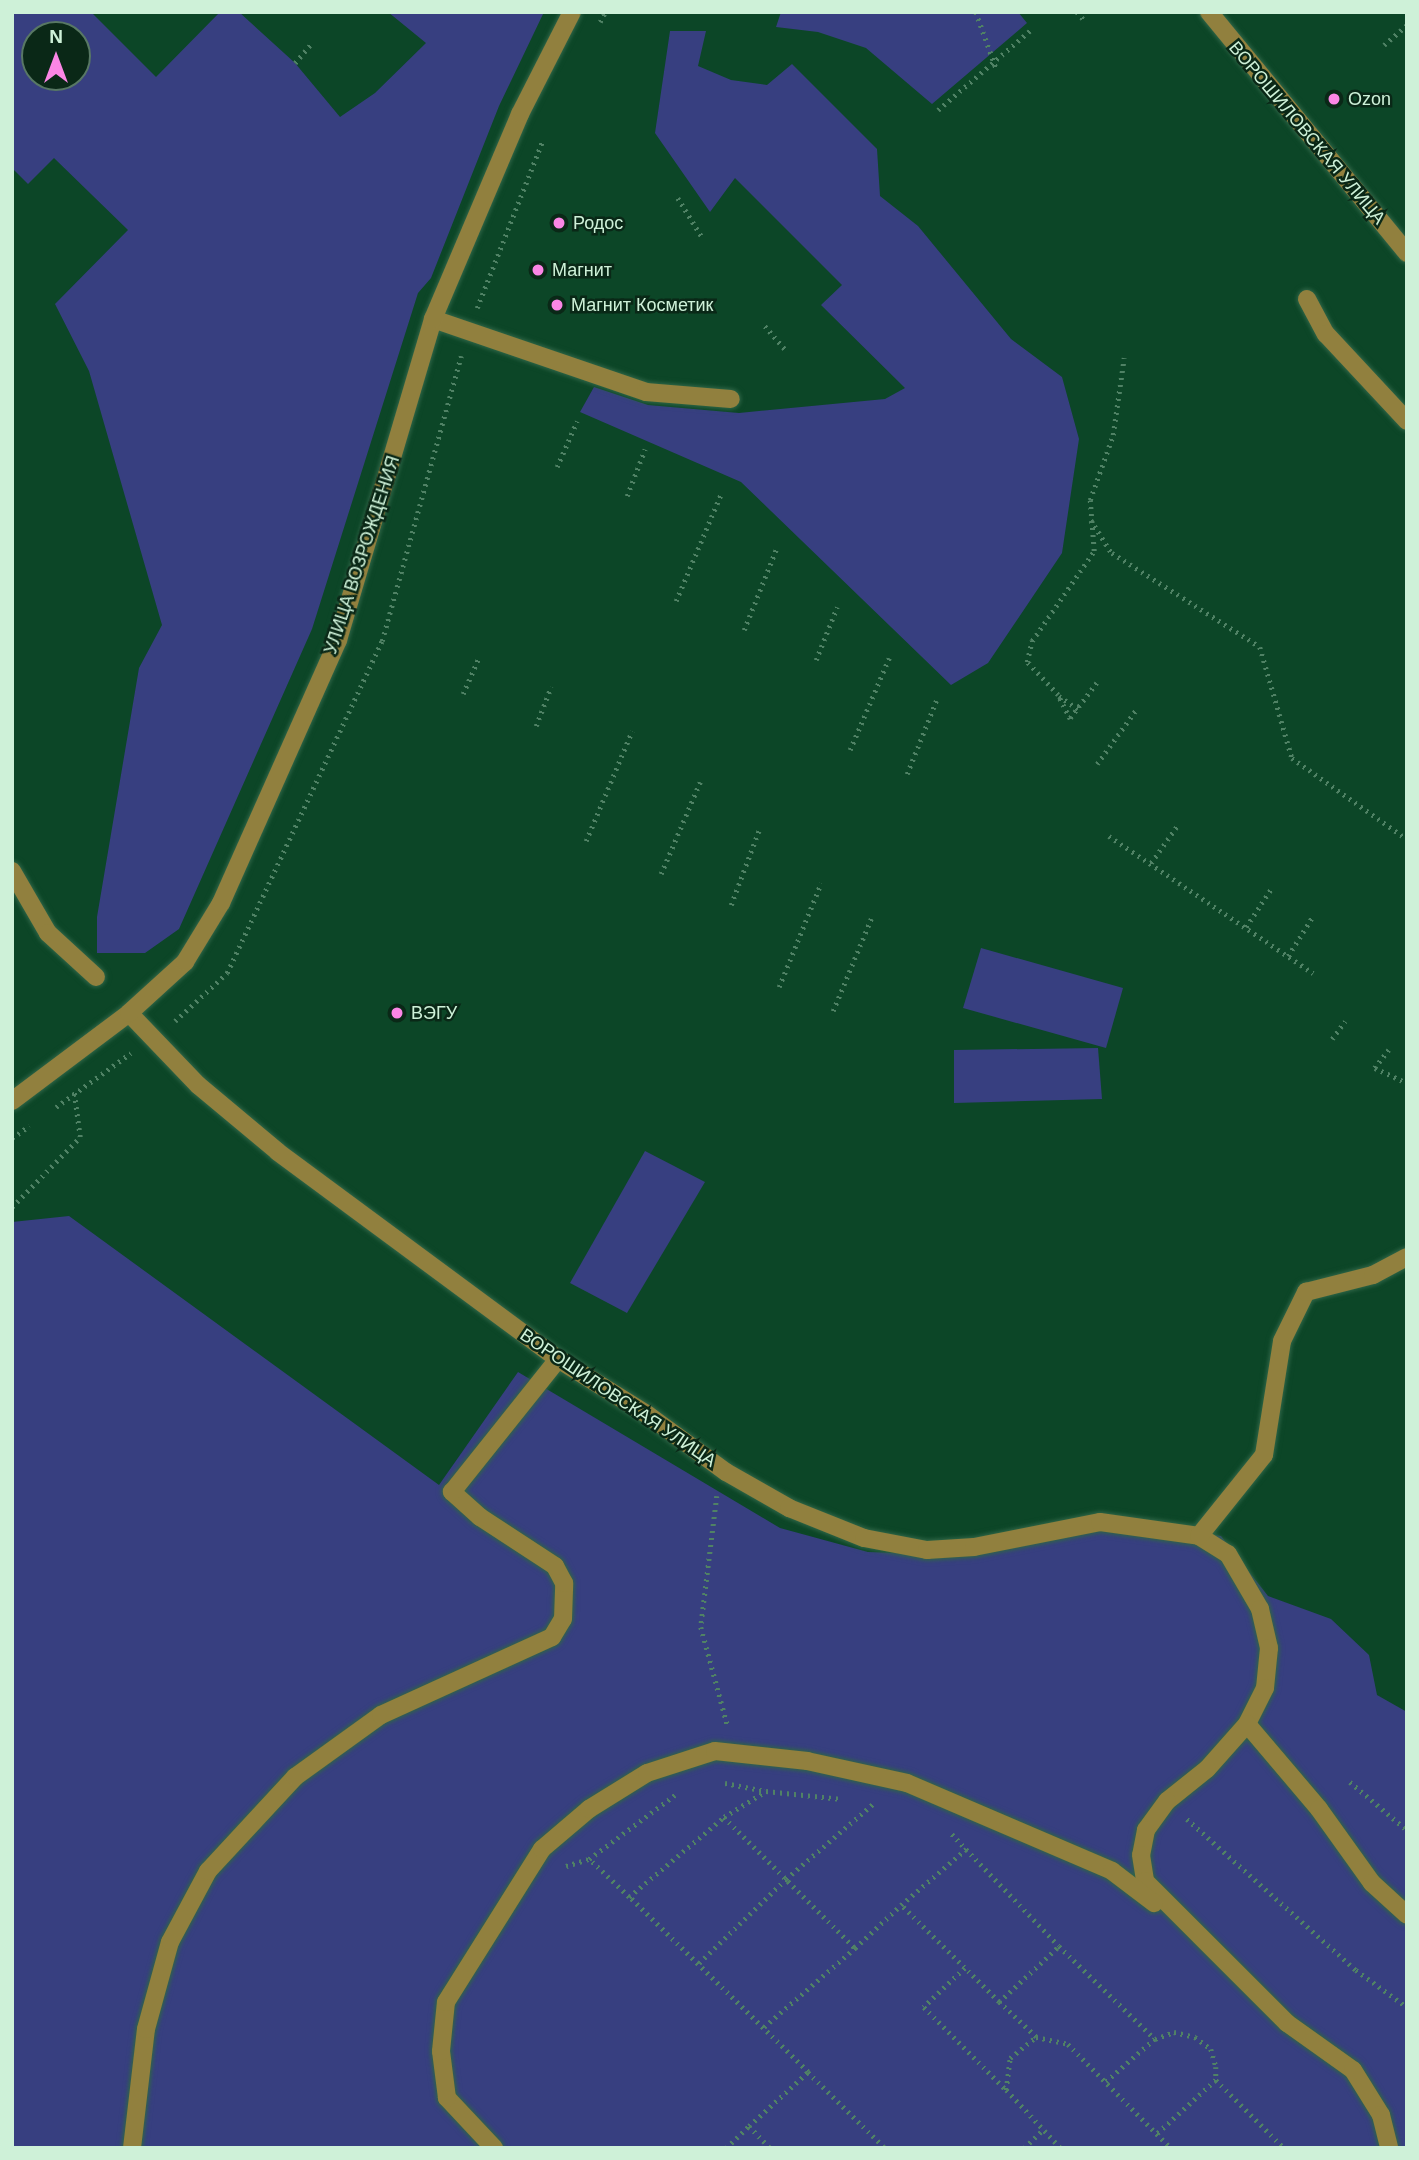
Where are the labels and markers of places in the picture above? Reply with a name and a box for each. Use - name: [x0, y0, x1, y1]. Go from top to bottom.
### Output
- place label: Ozon: [1348, 88, 1391, 110]
- marker: Ozon: [1326, 91, 1342, 107]
- place label: Родос: [573, 212, 623, 234]
- marker: Родос: [551, 215, 567, 231]
- place label: Магнит: [552, 259, 612, 281]
- marker: Магнит: [530, 262, 546, 278]
- place label: Магнит Косметик: [571, 294, 713, 316]
- marker: Магнит Косметик: [549, 297, 565, 313]
- place label: ВЭГУ: [411, 1002, 457, 1024]
- marker: ВЭГУ: [389, 1005, 405, 1021]

